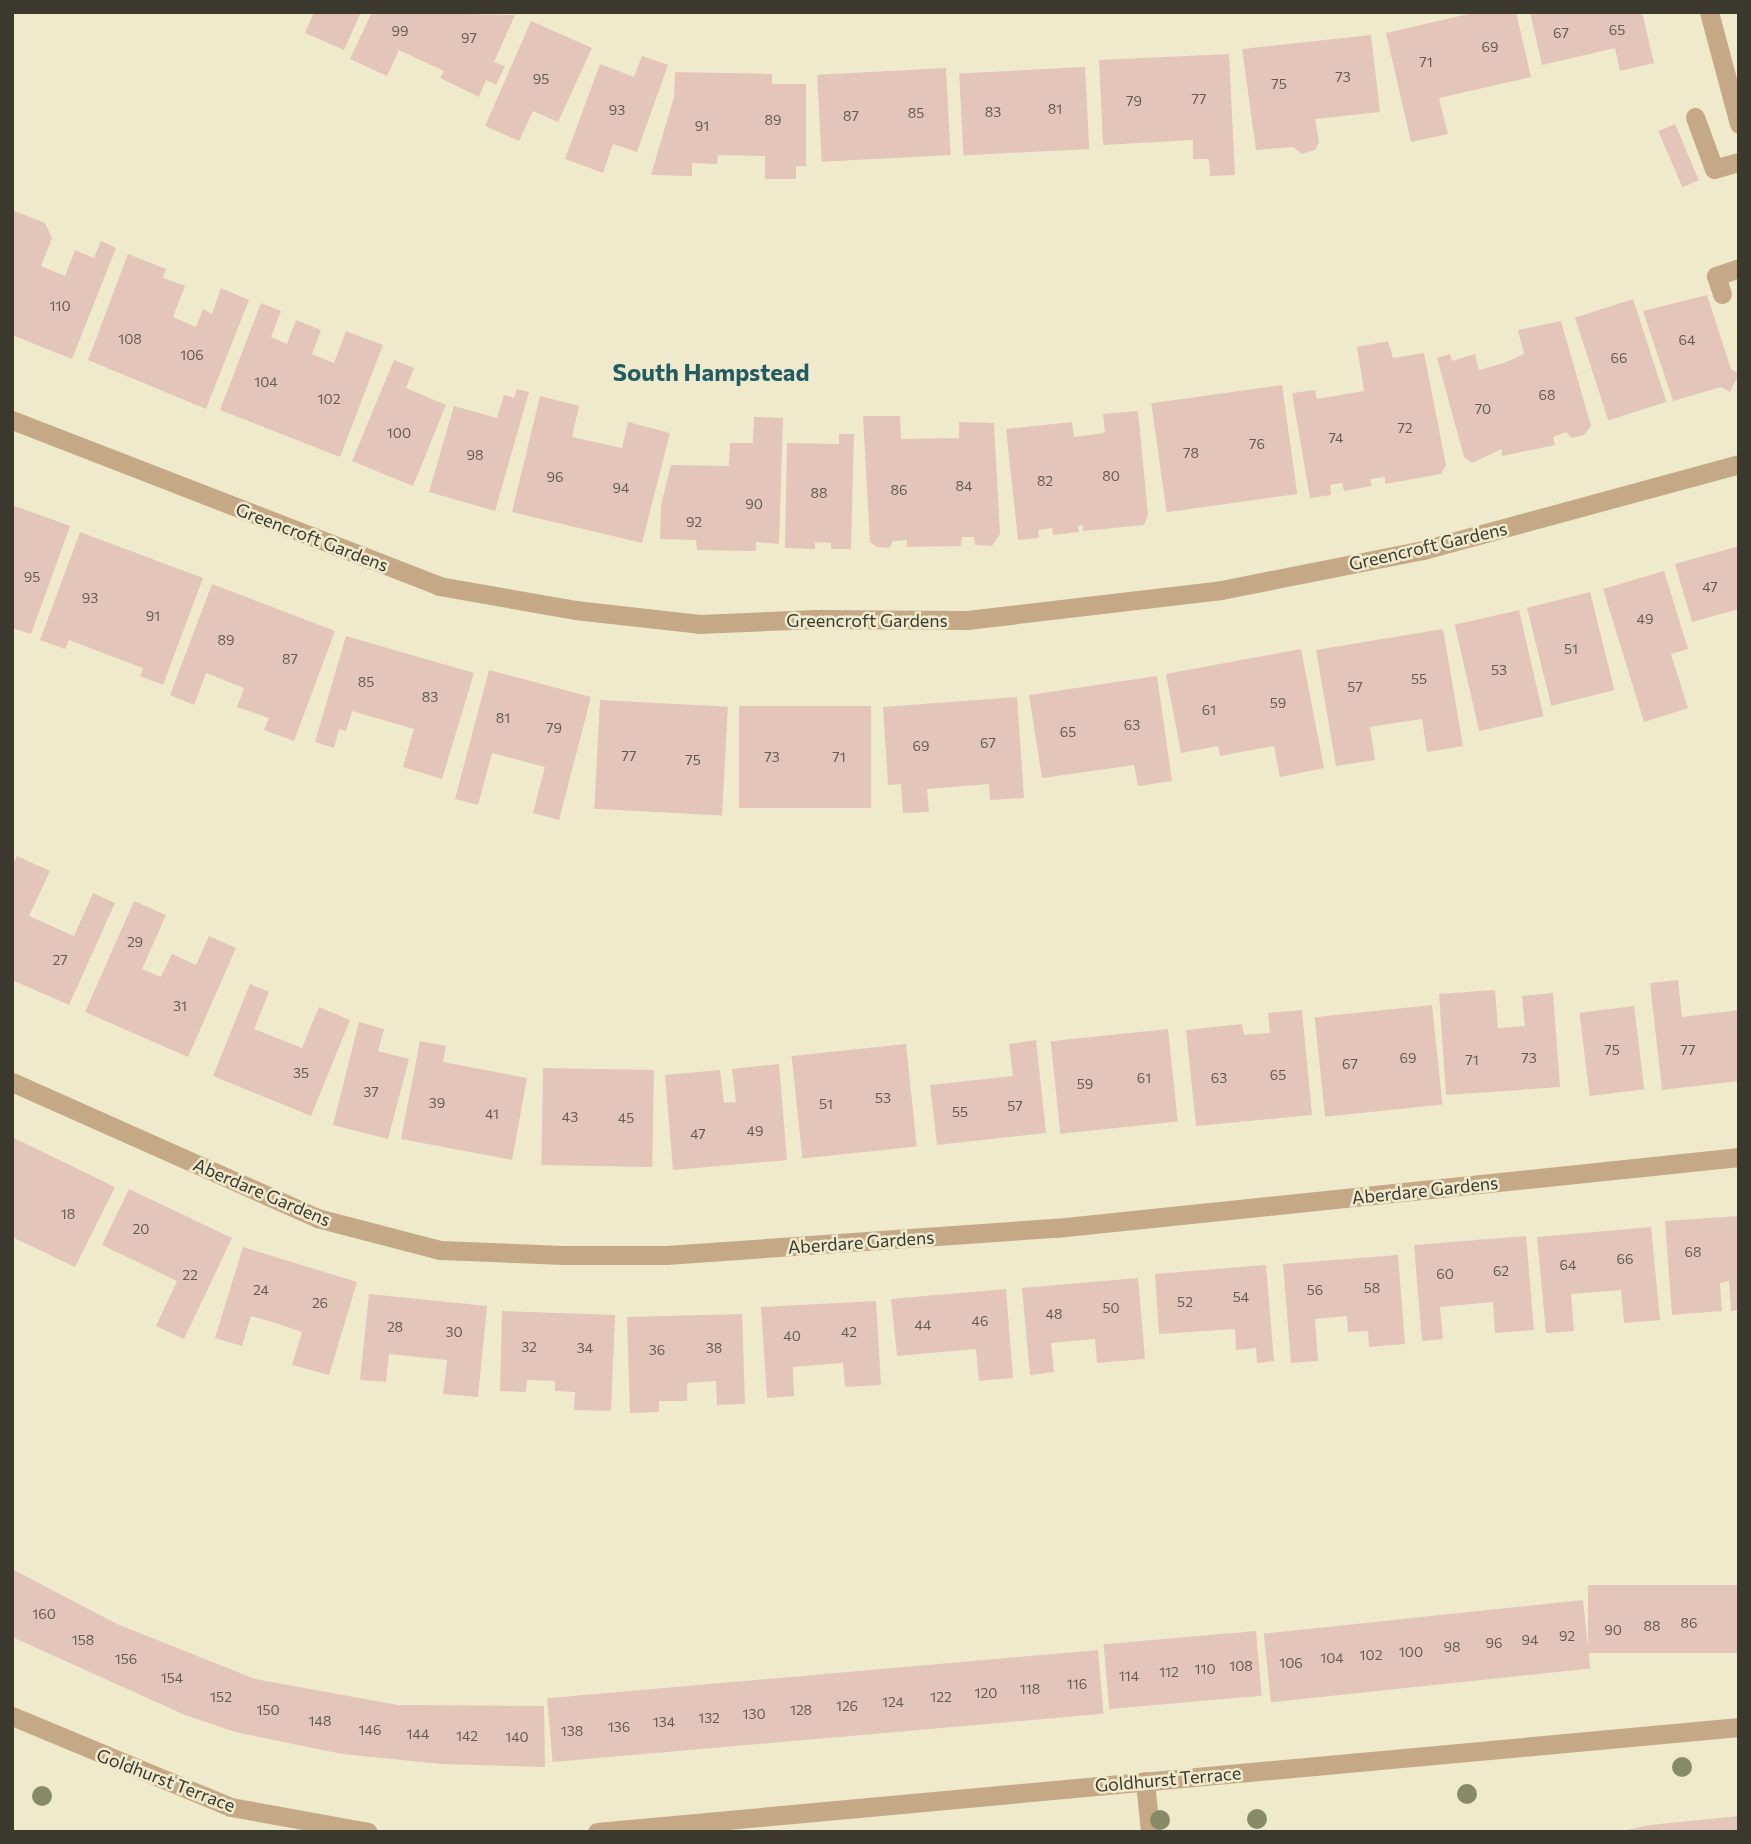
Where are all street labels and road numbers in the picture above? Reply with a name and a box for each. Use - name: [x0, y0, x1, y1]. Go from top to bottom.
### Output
- street label: Greencroft Gardens: [233, 498, 391, 576]
- street label: Greencroft Gardens: [1347, 517, 1509, 575]
- street label: Greencroft Gardens: [786, 609, 948, 631]
- street label: Aberdare Gardens: [190, 1153, 334, 1231]
- street label: Aberdare Gardens: [1351, 1172, 1499, 1208]
- street label: Aberdare Gardens: [787, 1226, 935, 1258]
- street label: Goldhurst Terrace: [94, 1744, 238, 1816]
- street label: Goldhurst Terrace: [1094, 1762, 1242, 1796]

